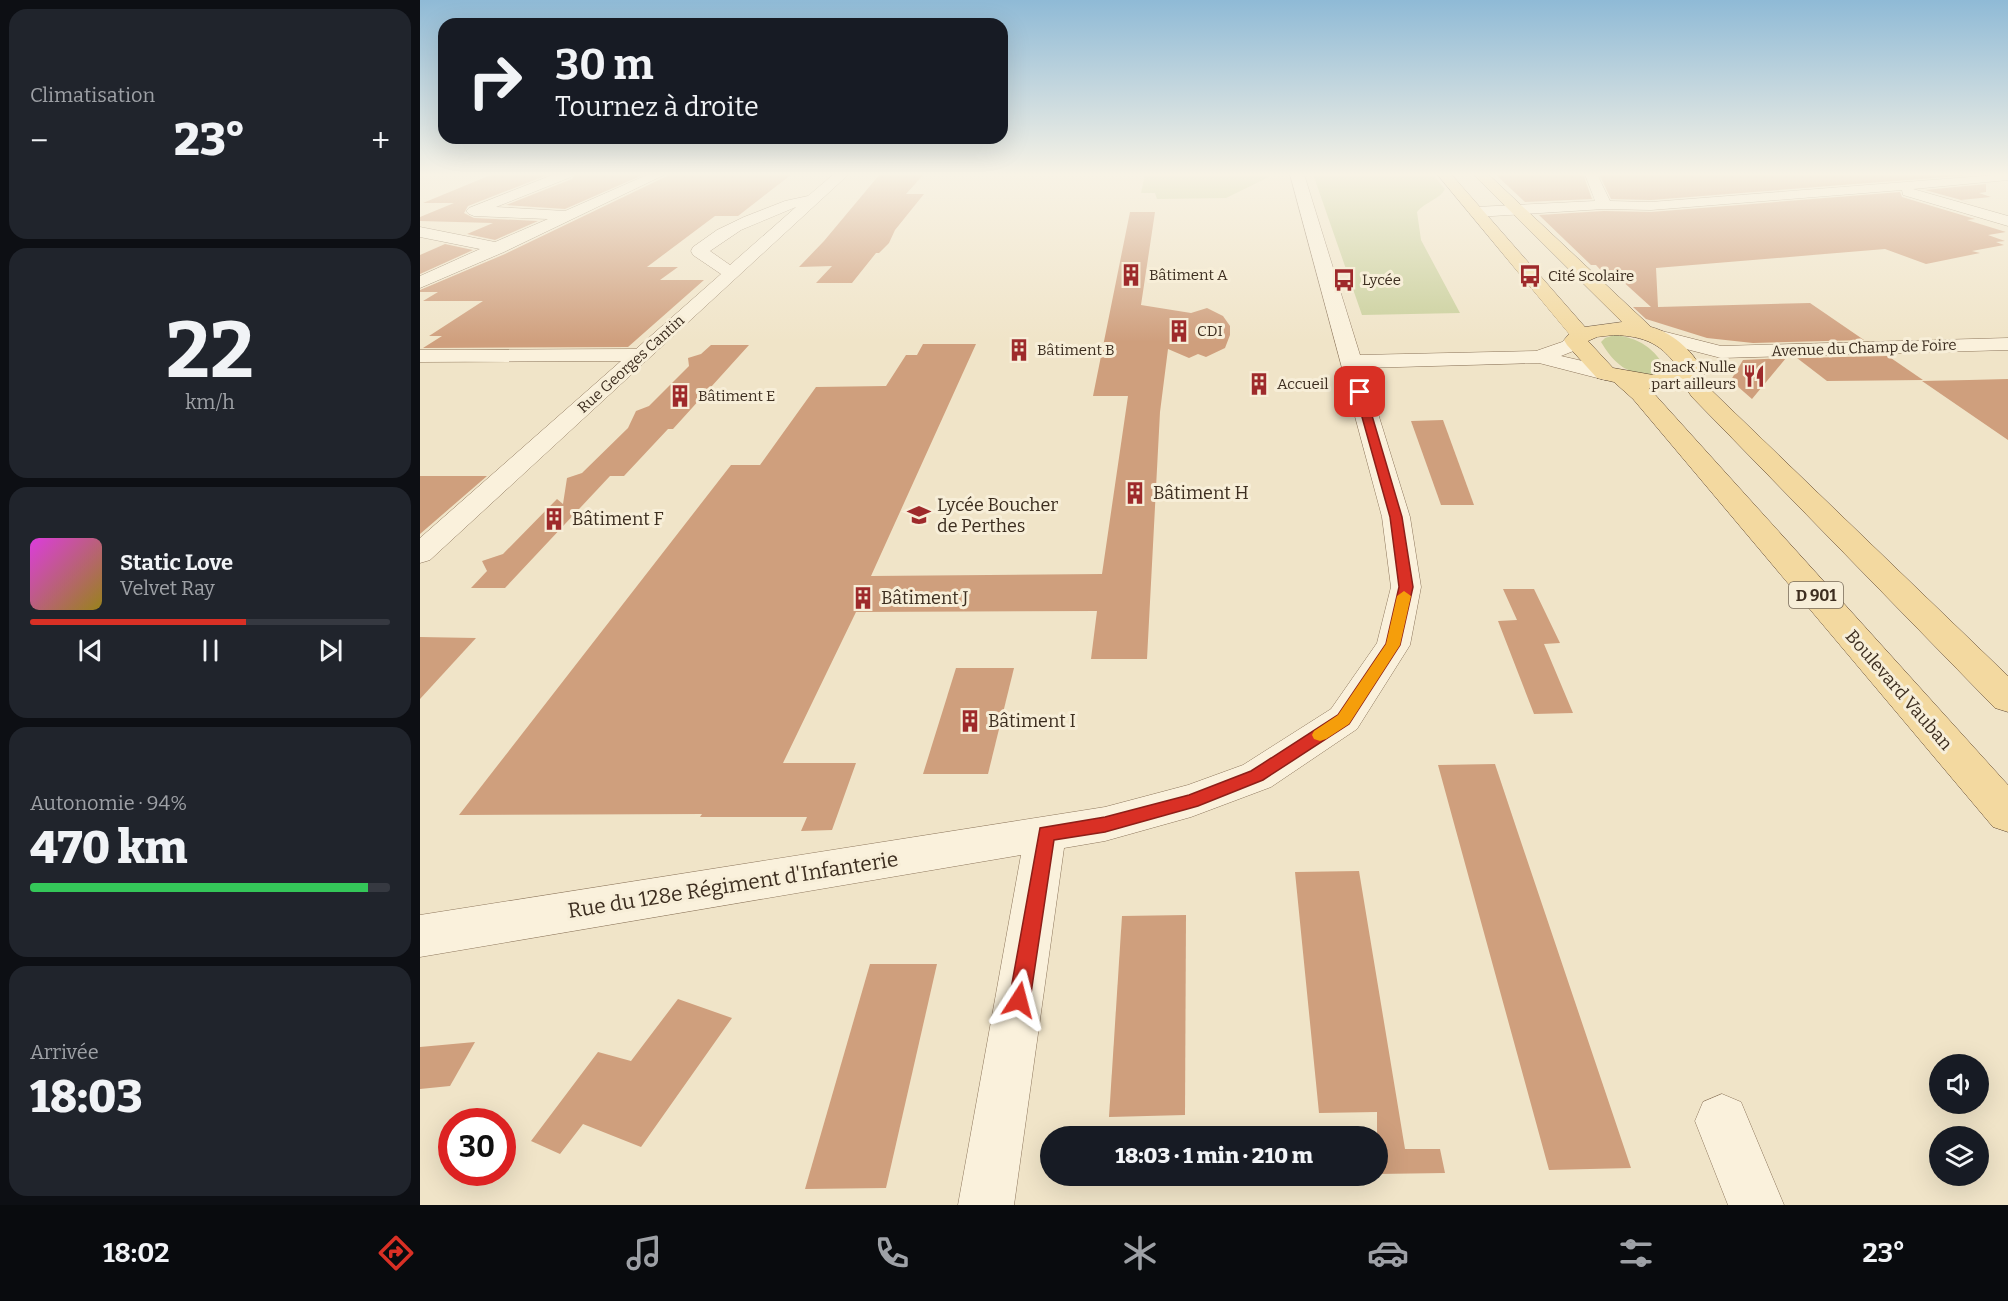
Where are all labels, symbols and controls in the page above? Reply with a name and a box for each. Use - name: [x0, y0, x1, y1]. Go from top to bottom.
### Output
- text: 30 m: [555, 40, 654, 90]
- icon: right: [456, 42, 534, 120]
- text: Climatisation: [30, 83, 155, 107]
- text: Tournez à droite: [555, 91, 759, 123]
- text: 23°: [174, 113, 245, 167]
- text: −: [30, 121, 48, 161]
- text: +: [371, 121, 390, 161]
- building icon: Bâtiment A: [1118, 262, 1144, 288]
- bus stop icon: Cité Scolaire: [1517, 263, 1543, 289]
- place label: Bâtiment A: [1149, 266, 1228, 284]
- bus stop icon: Lycée: [1331, 267, 1357, 293]
- place label: Cité Scolaire: [1548, 267, 1634, 285]
- place label: Lycée: [1362, 271, 1401, 289]
- text: 22: [166, 304, 254, 398]
- street label: Rue Georges Cantin: [574, 311, 688, 417]
- building icon: CDI: [1166, 318, 1192, 344]
- place label: CDI: [1197, 322, 1223, 340]
- street label: Avenue du Champ de Foire: [1771, 336, 1957, 360]
- building icon: Bâtiment B: [1006, 337, 1032, 363]
- place label: Bâtiment B: [1037, 341, 1115, 359]
- place label: Snack Nulle part ailleurs: [1651, 358, 1736, 393]
- restaurant icon: Snack Nulle part ailleurs: [1741, 363, 1767, 389]
- pin: [1334, 366, 1385, 417]
- building icon: Accueil: [1246, 371, 1272, 397]
- place label: Accueil: [1277, 375, 1329, 393]
- icon: arrive: [1343, 375, 1376, 408]
- building icon: Bâtiment E: [667, 383, 693, 409]
- place label: Bâtiment E: [698, 387, 775, 405]
- text: km/h: [185, 390, 235, 414]
- building icon: Bâtiment H: [1122, 480, 1148, 506]
- place label: Bâtiment H: [1153, 482, 1249, 504]
- place label: Lycée Boucher de Perthes: [937, 494, 1058, 537]
- school or university icon: Lycée Boucher de Perthes: [906, 502, 932, 528]
- building icon: Bâtiment F: [541, 506, 567, 532]
- place label: Bâtiment F: [572, 508, 664, 530]
- text: Static Love: [120, 549, 233, 576]
- text: Velvet Ray: [120, 576, 215, 600]
- road number: D 901: [1789, 582, 1843, 608]
- building icon: Bâtiment J: [850, 585, 876, 611]
- place label: Bâtiment J: [881, 587, 968, 609]
- street label: Boulevard Vauban: [1841, 625, 1958, 755]
- icon: previous: [74, 634, 107, 667]
- icon: pause: [194, 634, 227, 667]
- icon: next: [314, 634, 347, 667]
- building icon: Bâtiment I: [957, 708, 983, 734]
- place label: Bâtiment I: [988, 710, 1076, 732]
- text: Autonomie · 94%: [30, 791, 187, 815]
- text: 470 km: [30, 821, 188, 875]
- street label: Rue du 128e Régiment d'Infanterie: [566, 846, 900, 924]
- position arrow: [987, 968, 1051, 1032]
- text: Arrivée: [30, 1040, 99, 1064]
- map controls: [1929, 1054, 1989, 1186]
- button: sound: [1929, 1054, 1989, 1114]
- text: 18:03: [30, 1070, 142, 1124]
- speed limit sign: 30: [438, 1108, 516, 1186]
- button: layers: [1929, 1126, 1989, 1186]
- text: 18:03 · 1 min · 210 m: [1115, 1142, 1313, 1169]
- icon: directions: [375, 1232, 417, 1274]
- icon: music: [623, 1232, 665, 1274]
- icon: phone: [871, 1232, 913, 1274]
- icon: climate: [1119, 1232, 1161, 1274]
- icon: car: [1367, 1232, 1409, 1274]
- icon: filters: [1615, 1232, 1657, 1274]
- text: 18:02: [103, 1237, 169, 1269]
- text: 23°: [1862, 1237, 1905, 1269]

